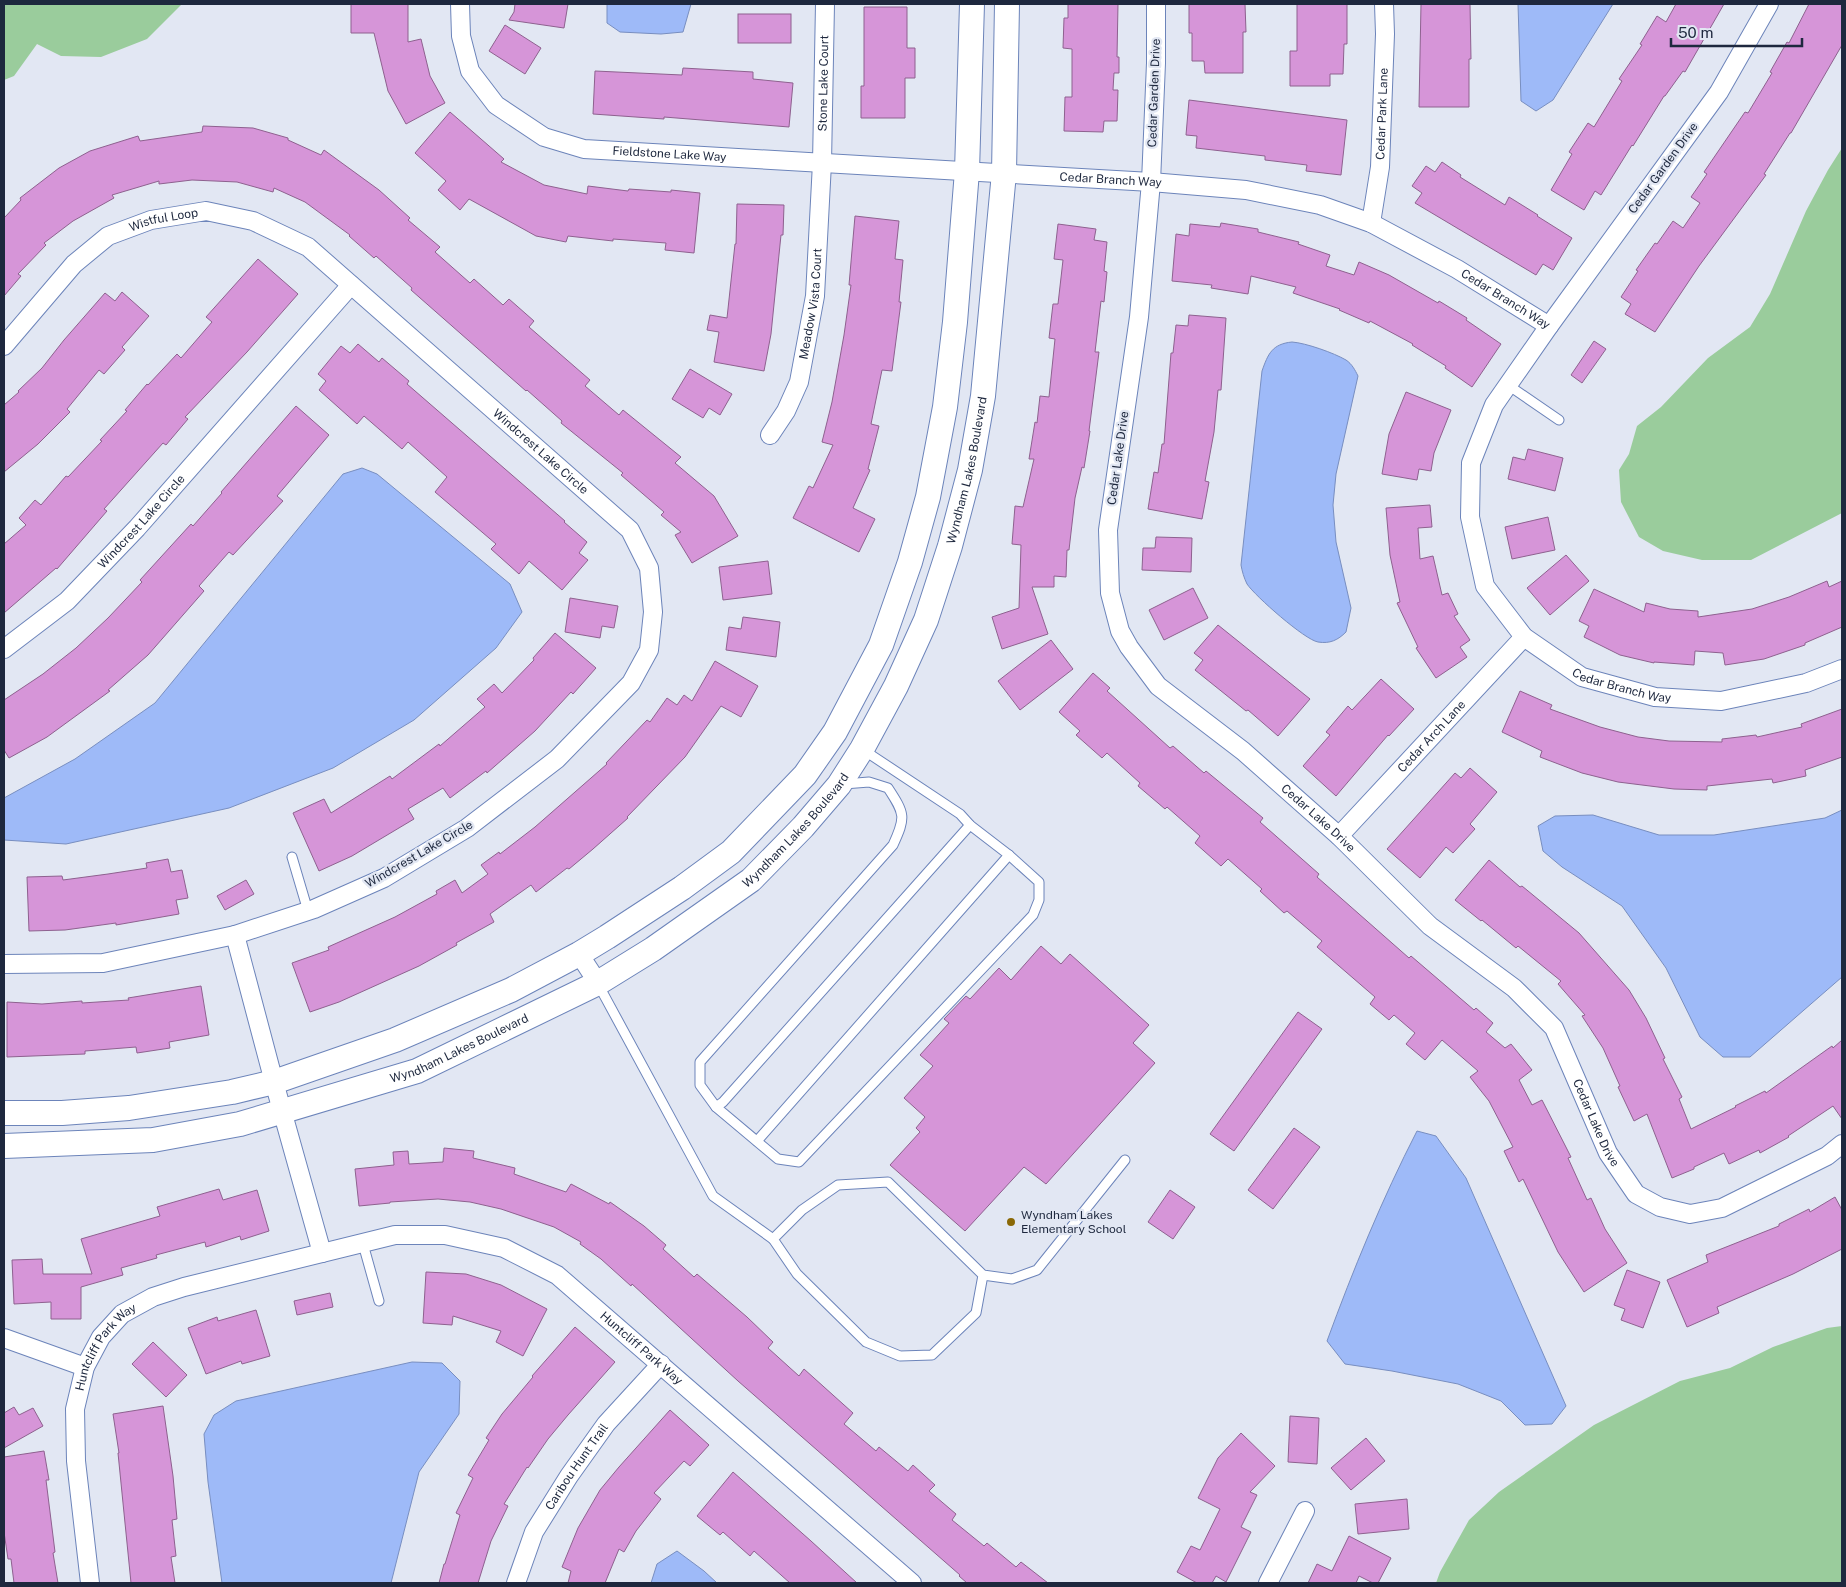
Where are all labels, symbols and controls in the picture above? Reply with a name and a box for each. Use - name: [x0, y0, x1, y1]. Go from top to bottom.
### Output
- scale bar: [1671, 15, 1802, 47]
- text: 50 m: [1678, 24, 1713, 41]
- street label: Stone Lake Court: [816, 35, 831, 132]
- street label: Cedar Garden Drive: [1145, 38, 1163, 148]
- street label: Cedar Park Lane: [1373, 67, 1391, 160]
- street label: Cedar Garden Drive: [1625, 120, 1701, 216]
- street label: Fieldstone Lake Way: [612, 144, 727, 164]
- street label: Cedar Branch Way: [1059, 170, 1163, 190]
- street label: Wistful Loop: [127, 205, 199, 235]
- street label: Meadow Vista Court: [796, 247, 825, 360]
- street label: Cedar Branch Way: [1458, 266, 1553, 332]
- street label: Wyndham Lakes Boulevard: [944, 395, 990, 546]
- street label: Windcrest Lake Circle: [490, 406, 591, 497]
- street label: Cedar Lake Drive: [1104, 410, 1132, 506]
- street label: Windcrest Lake Circle: [95, 472, 188, 571]
- street label: Cedar Branch Way: [1569, 665, 1672, 705]
- street label: Cedar Arch Lane: [1395, 697, 1469, 775]
- street label: Wyndham Lakes Boulevard: [740, 771, 852, 891]
- street label: Cedar Lake Drive: [1278, 781, 1358, 855]
- street label: Windcrest Lake Circle: [363, 817, 475, 891]
- street label: Wyndham Lakes Boulevard: [388, 1011, 531, 1086]
- street label: Cedar Lake Drive: [1570, 1077, 1622, 1169]
- place label: Wyndham Lakes Elementary School: [1021, 1208, 1127, 1236]
- marker: Wyndham Lakes Elementary School: [1005, 1216, 1017, 1228]
- street label: Huntcliff Park Way: [73, 1300, 139, 1392]
- street label: Huntcliff Park Way: [597, 1309, 686, 1388]
- street label: Caribou Hunt Trail: [542, 1421, 611, 1513]

